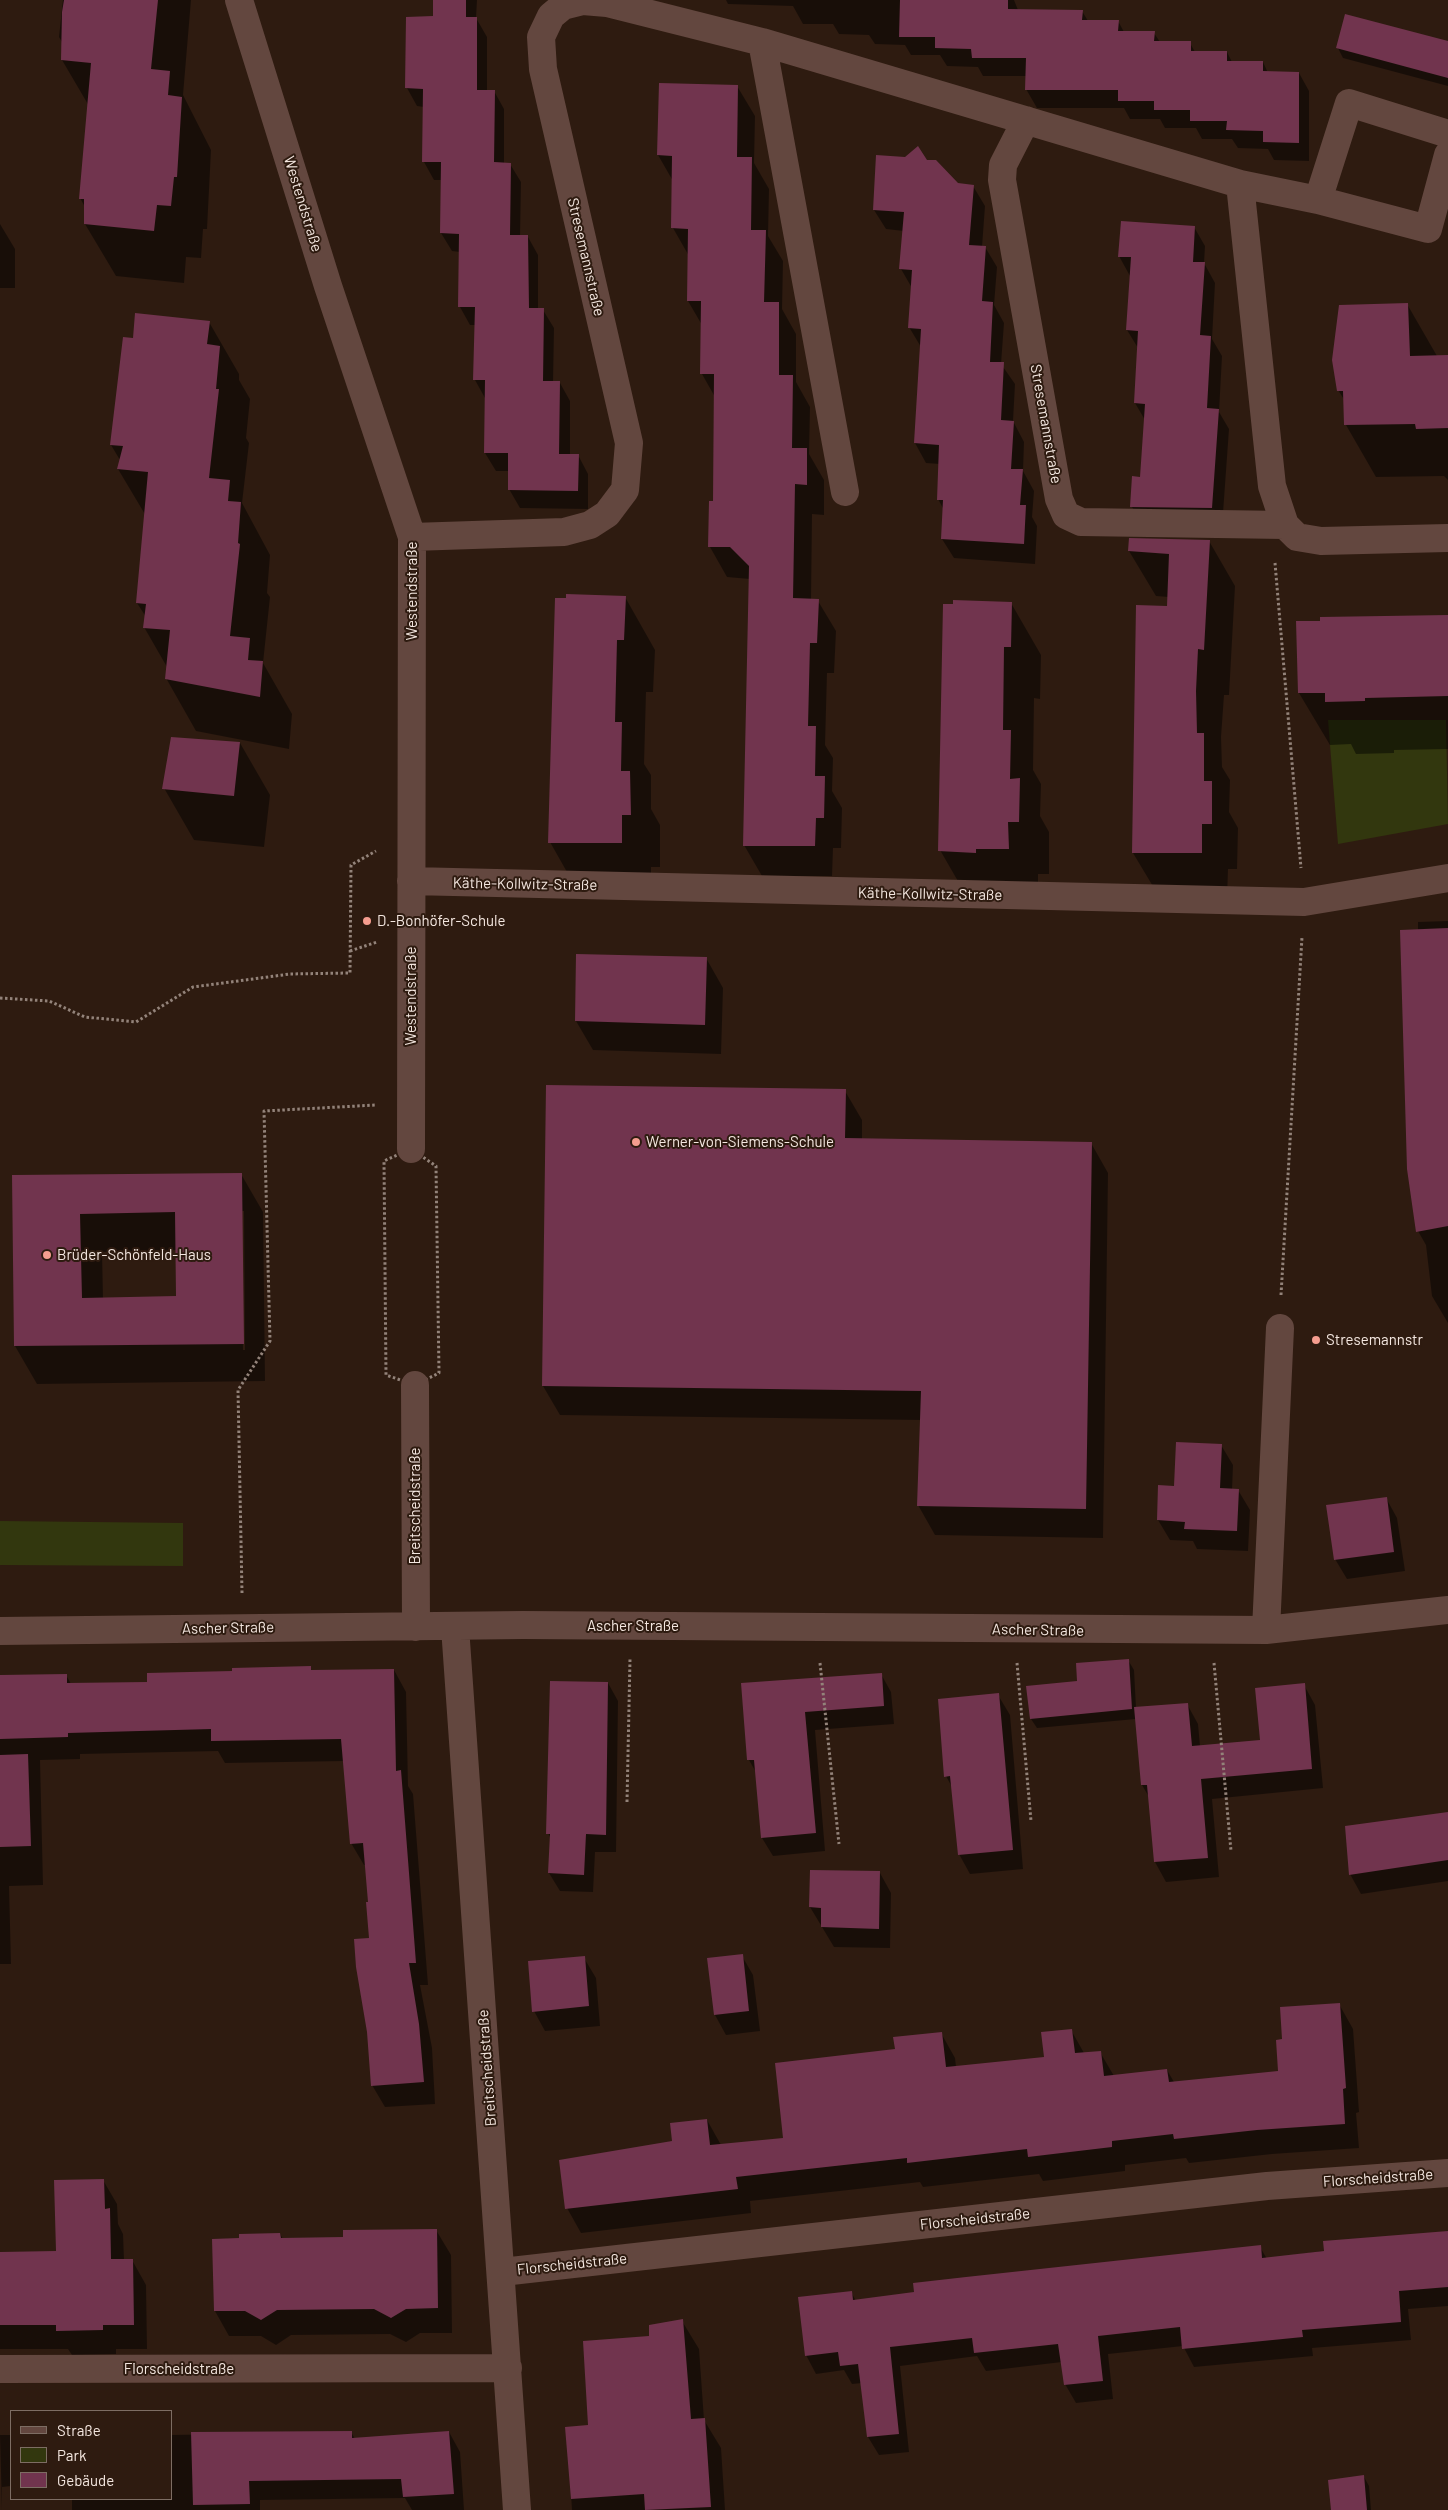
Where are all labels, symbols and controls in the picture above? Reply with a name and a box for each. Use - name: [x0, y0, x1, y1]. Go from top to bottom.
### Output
- street label: Westendstraße: [280, 154, 326, 254]
- street label: Stresemannstraße: [564, 196, 608, 318]
- street label: Stresemannstraße: [1027, 363, 1065, 485]
- street label: Westendstraße: [403, 542, 421, 640]
- street label: Käthe-Kollwitz-Straße: [453, 874, 597, 894]
- street label: Käthe-Kollwitz-Straße: [858, 884, 1002, 904]
- place label: D.-Bonhöfer-Schule: [377, 912, 505, 930]
- marker: D.-Bonhöfer-Schule: [361, 915, 373, 927]
- street label: Westendstraße: [402, 947, 420, 1045]
- place label: Werner-von-Siemens-Schule: [646, 1133, 834, 1151]
- marker: Werner-von-Siemens-Schule: [630, 1136, 642, 1148]
- place label: Brüder-Schönfeld-Haus: [57, 1246, 211, 1264]
- marker: Brüder-Schönfeld-Haus: [41, 1249, 53, 1261]
- place label: Stresemannstr: [1326, 1331, 1423, 1349]
- marker: Stresemannstr: [1310, 1334, 1322, 1346]
- street label: Breitscheidstraße: [406, 1447, 424, 1565]
- street label: Ascher Straße: [587, 1617, 679, 1635]
- street label: Ascher Straße: [182, 1618, 274, 1638]
- street label: Ascher Straße: [992, 1620, 1084, 1640]
- street label: Breitscheidstraße: [474, 2009, 500, 2127]
- street label: Florscheidstraße: [1322, 2165, 1434, 2191]
- street label: Florscheidstraße: [919, 2204, 1031, 2234]
- street label: Florscheidstraße: [516, 2249, 628, 2279]
- street label: Florscheidstraße: [124, 2360, 234, 2378]
- legend: [10, 2410, 172, 2500]
- text: Straße: [57, 2421, 101, 2439]
- text: Park: [57, 2446, 86, 2464]
- text: Gebäude: [57, 2471, 114, 2489]

